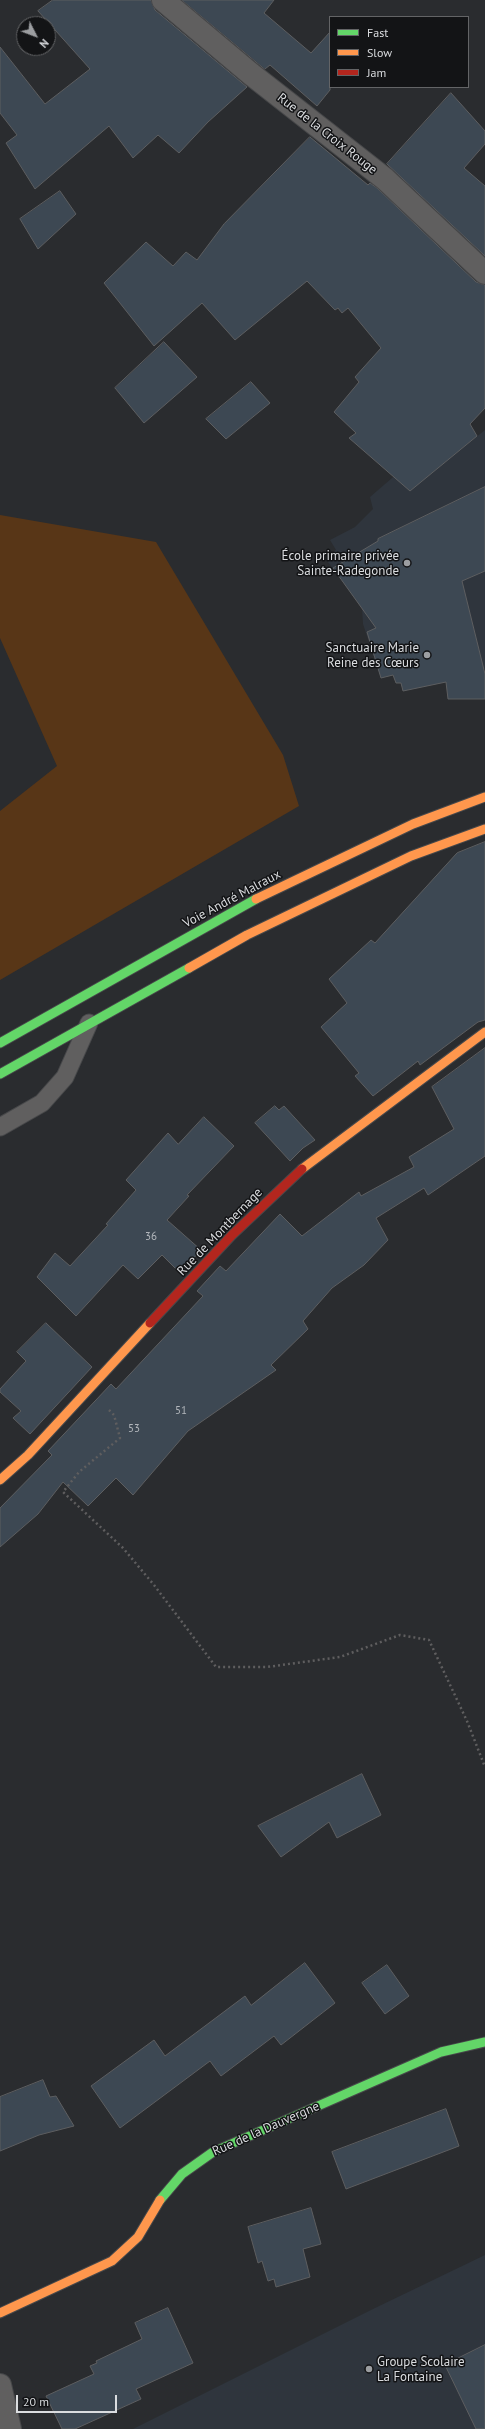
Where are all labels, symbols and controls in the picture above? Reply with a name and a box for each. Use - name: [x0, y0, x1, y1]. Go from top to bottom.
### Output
- north arrow: [16, 16, 56, 56]
- legend: [329, 16, 469, 88]
- text: Fast: [367, 25, 388, 40]
- text: N: [37, 36, 52, 51]
- text: Slow: [367, 45, 392, 60]
- text: Jam: [367, 65, 386, 80]
- street label: Rue de la Croix Rouge: [274, 90, 380, 178]
- place label: École primaire privée Sainte-Radegonde: [282, 548, 399, 579]
- marker: École primaire privée Sainte-Radegonde: [402, 558, 412, 568]
- place label: Sanctuaire Marie Reine des Cœurs: [326, 640, 419, 671]
- marker: Sanctuaire Marie Reine des Cœurs: [422, 650, 432, 660]
- street label: Voie André Malraux: [180, 867, 284, 931]
- street label: Rue de Montbernage: [174, 1185, 266, 1279]
- house number: 36: [145, 1230, 157, 1244]
- house number: 51: [175, 1404, 187, 1418]
- house number: 53: [128, 1422, 140, 1436]
- street label: Rue de la Dauvergne: [210, 2098, 322, 2160]
- place label: Groupe Scolaire La Fontaine: [377, 2354, 465, 2385]
- marker: Groupe Scolaire La Fontaine: [364, 2364, 374, 2374]
- scale bar: [18, 2387, 119, 2413]
- text: 20 m: [23, 2394, 49, 2409]

